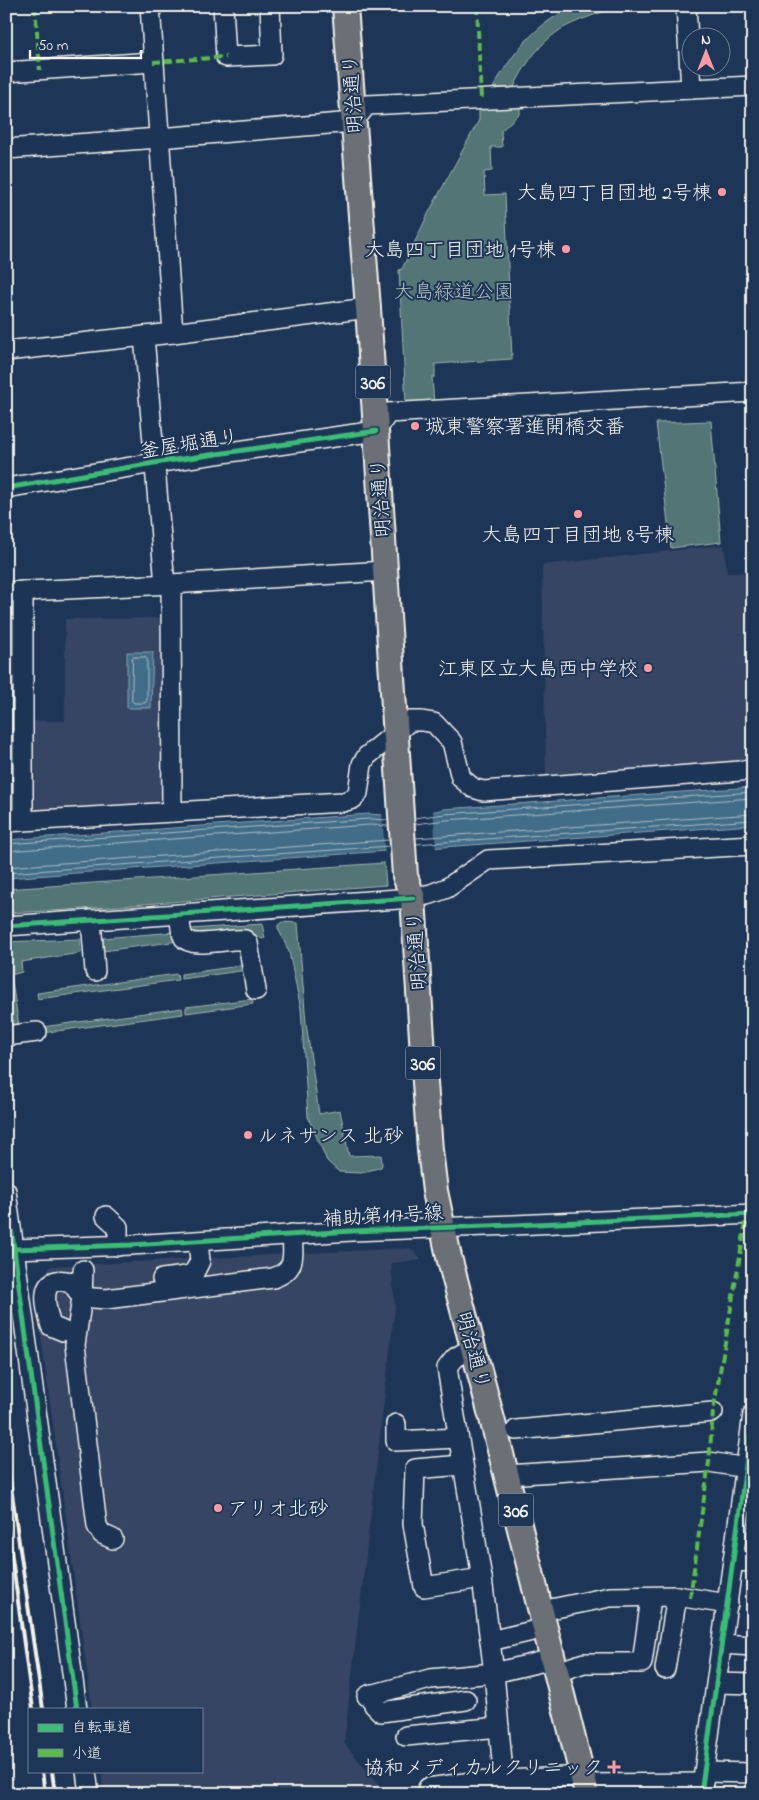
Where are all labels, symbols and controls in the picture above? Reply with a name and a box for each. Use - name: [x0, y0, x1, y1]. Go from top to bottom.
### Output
- scale bar: [30, 28, 141, 60]
- north arrow: [682, 28, 732, 78]
- text: N: [701, 30, 711, 51]
- text: 50 m: [38, 35, 69, 57]
- street label: 明治通り: [337, 53, 372, 135]
- place label: 大島四丁目団地 2号棟: [517, 180, 712, 209]
- marker: 大島四丁目団地 2号棟: [716, 186, 728, 198]
- place label: 大島四丁目団地 1号棟: [365, 237, 556, 266]
- marker: 大島四丁目団地 1号棟: [560, 243, 572, 255]
- park label: 大島緑道公園: [394, 279, 514, 308]
- road number: 306: [356, 366, 390, 398]
- place label: 城東警察署進開橋交番: [425, 414, 625, 443]
- marker: 城東警察署進開橋交番: [409, 420, 421, 432]
- street label: 釜屋堀通り: [138, 423, 241, 468]
- street label: 明治通り: [365, 457, 400, 539]
- marker: 大島四丁目団地 8号棟: [572, 508, 584, 520]
- place label: 大島四丁目団地 8号棟: [482, 522, 674, 551]
- place label: 江東区立大島西中学校: [438, 656, 638, 685]
- marker: 江東区立大島西中学校: [642, 662, 654, 674]
- street label: 明治通り: [401, 910, 436, 992]
- road number: 306: [406, 1046, 440, 1080]
- place label: ルネサンス 北砂: [258, 1123, 403, 1152]
- marker: ルネサンス 北砂: [242, 1129, 254, 1141]
- street label: 補助第117号線: [322, 1200, 444, 1235]
- street label: 明治通り: [447, 1308, 496, 1393]
- road number: 306: [498, 1494, 534, 1526]
- place label: アリオ北砂: [228, 1496, 328, 1525]
- marker: アリオ北砂: [212, 1502, 224, 1514]
- legend: [28, 1708, 202, 1772]
- text: 自転車道: [72, 1717, 132, 1739]
- text: 小道: [72, 1743, 102, 1765]
- place label: 協和メディカルクリニック: [364, 1755, 603, 1784]
- marker: 協和メディカルクリニック: [607, 1760, 621, 1774]

